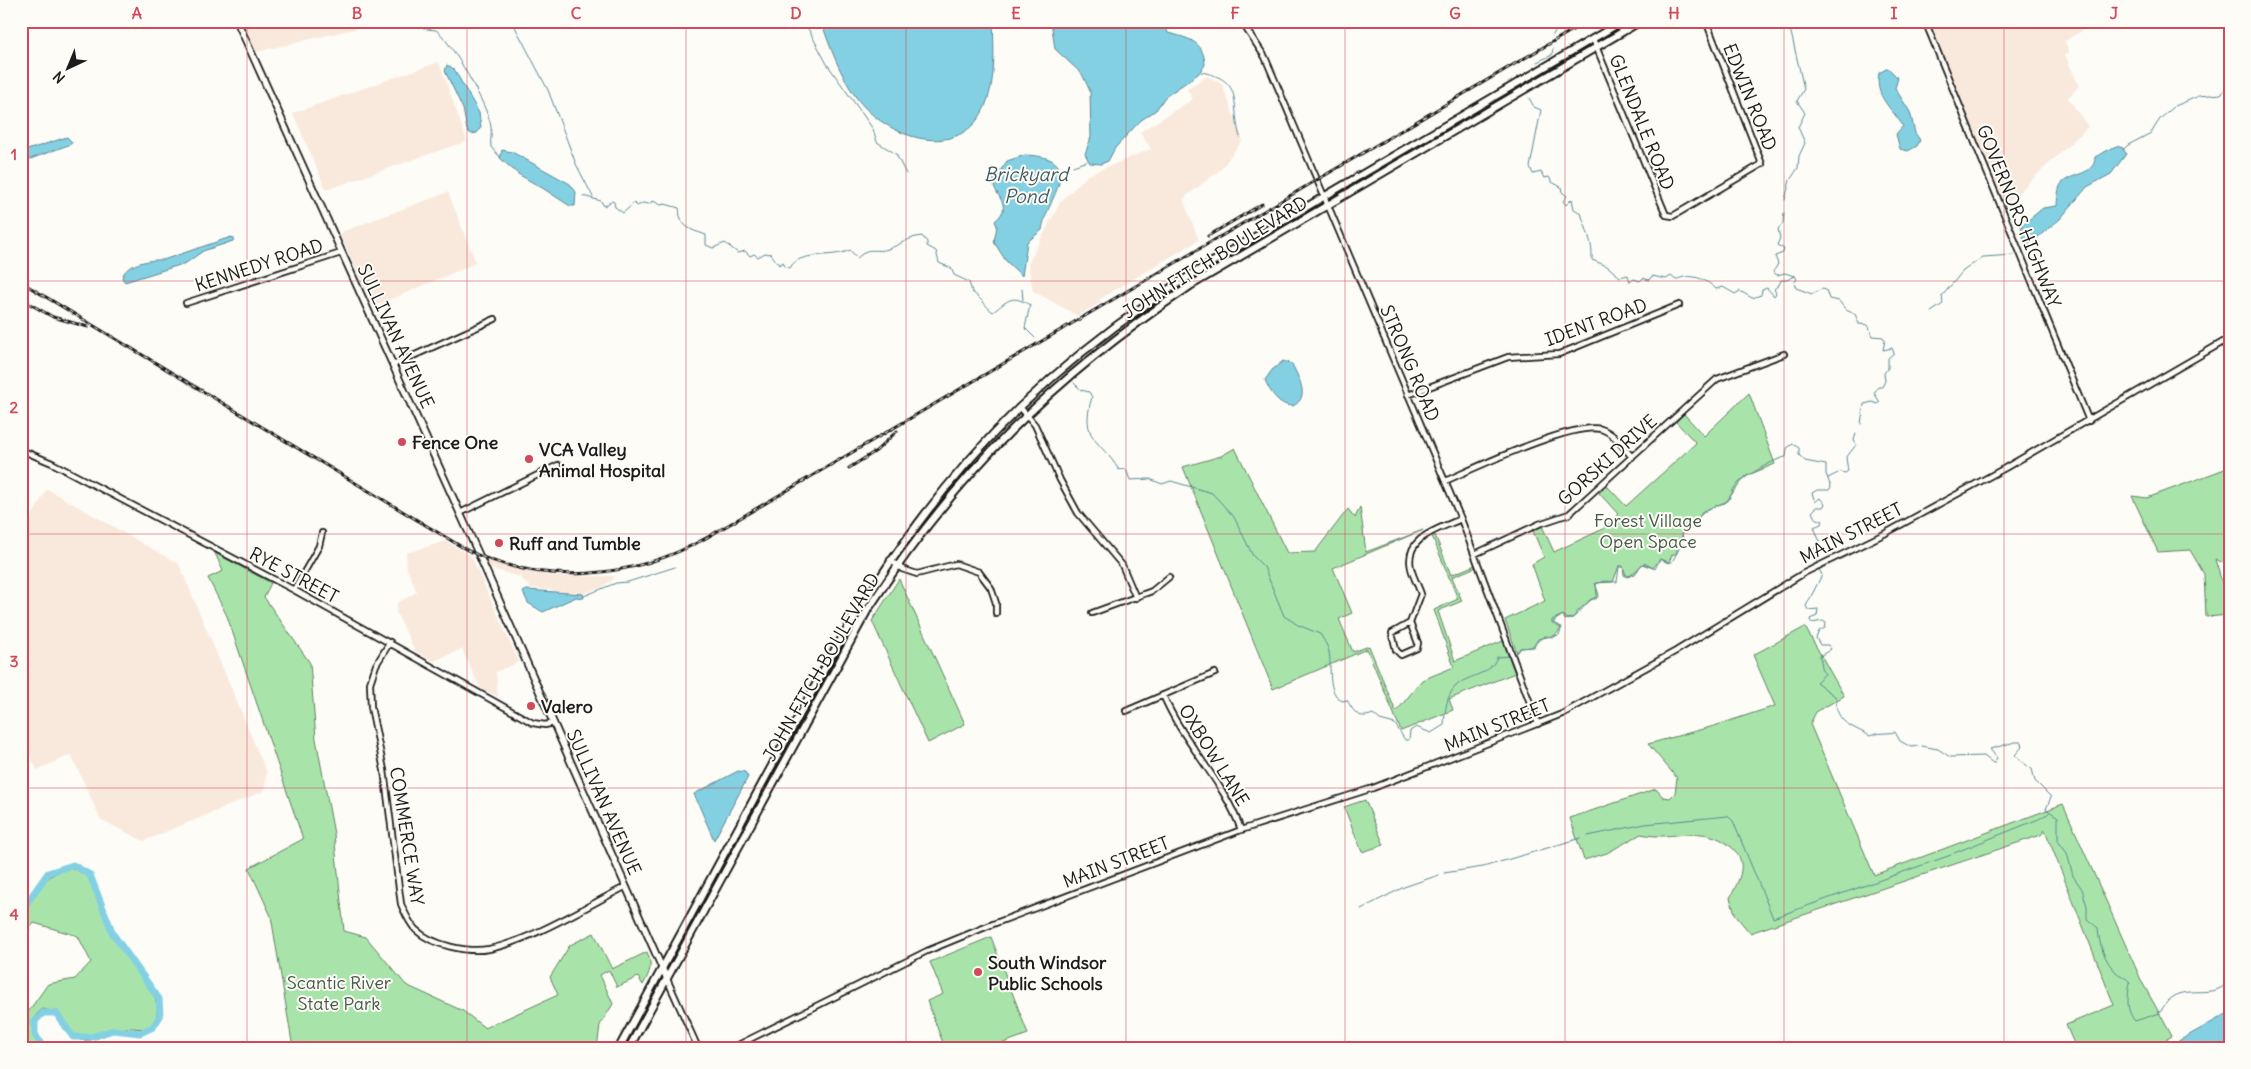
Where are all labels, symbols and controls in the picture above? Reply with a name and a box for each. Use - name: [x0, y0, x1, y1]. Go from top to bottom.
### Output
- text: A: [132, 3, 142, 23]
- text: B: [352, 3, 363, 23]
- text: C: [571, 3, 582, 23]
- text: D: [790, 3, 802, 23]
- text: E: [1011, 3, 1021, 23]
- text: F: [1230, 3, 1240, 23]
- text: G: [1449, 3, 1461, 23]
- text: H: [1668, 3, 1680, 23]
- text: I: [1891, 3, 1898, 23]
- text: J: [2110, 3, 2119, 23]
- street label: EDWIN ROAD: [1718, 40, 1782, 154]
- north arrow: [42, 42, 92, 92]
- street label: GLENDALE ROAD: [1604, 51, 1680, 193]
- text: N: [49, 68, 69, 87]
- street label: GOVERNORS HIGHWAY: [1972, 121, 2066, 311]
- text: 1: [11, 144, 17, 164]
- water label: Brickyard Pond: [984, 162, 1071, 208]
- street label: JOHN FITCH BOULEVARD: [1118, 191, 1312, 323]
- street label: KENNEDY ROAD: [192, 233, 326, 297]
- street label: SULLIVAN AVENUE: [352, 260, 440, 412]
- street label: IDENT ROAD: [1542, 293, 1650, 351]
- street label: STRONG ROAD: [1375, 301, 1445, 425]
- text: 2: [10, 397, 19, 417]
- street label: GORSKI DRIVE: [1553, 409, 1661, 511]
- place label: Fence One: [412, 431, 498, 454]
- marker: Fence One: [396, 436, 408, 448]
- place label: VCA Valley Animal Hospital: [539, 438, 665, 482]
- marker: VCA Valley Animal Hospital: [523, 453, 535, 465]
- street label: MAIN STREET: [1796, 497, 1906, 569]
- park label: Forest Village Open Space: [1594, 509, 1702, 553]
- place label: Ruff and Tumble: [509, 532, 641, 555]
- marker: Ruff and Tumble: [493, 537, 505, 549]
- street label: RYE STREET: [246, 542, 342, 608]
- street label: JOHN FITCH BOULEVARD: [758, 569, 884, 765]
- text: 3: [9, 651, 19, 671]
- street label: MAIN STREET: [1441, 693, 1553, 757]
- place label: Valero: [541, 695, 593, 718]
- marker: Valero: [525, 700, 537, 712]
- street label: OXBOW LANE: [1174, 700, 1254, 810]
- street label: SULLIVAN AVENUE: [562, 726, 646, 878]
- street label: COMMERCE WAY: [385, 765, 429, 907]
- street label: MAIN STREET: [1060, 831, 1172, 893]
- text: 4: [9, 904, 19, 924]
- place label: South Windsor Public Schools: [988, 951, 1107, 995]
- marker: South Windsor Public Schools: [972, 966, 984, 978]
- park label: Scantic River State Park: [287, 971, 392, 1015]

